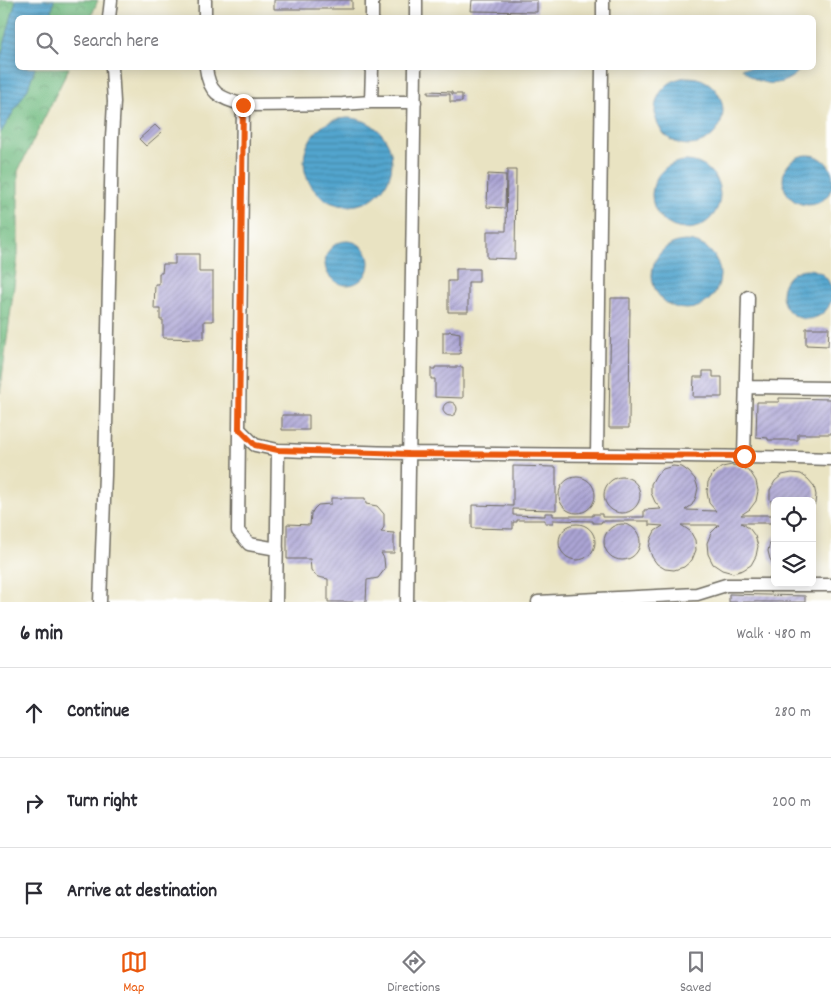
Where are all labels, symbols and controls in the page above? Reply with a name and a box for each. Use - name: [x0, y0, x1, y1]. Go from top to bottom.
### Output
- search box: [15, 15, 816, 70]
- icon: search: [33, 29, 61, 57]
- text: Search here: [73, 29, 159, 56]
- route end: [232, 94, 255, 117]
- route start: [733, 445, 756, 468]
- map controls: [771, 497, 816, 587]
- button: locate: [771, 497, 816, 542]
- button: layers: [771, 542, 816, 587]
- text: 6 min: [20, 620, 63, 650]
- text: Walk · 480 m: [737, 623, 811, 646]
- icon: ahead: [20, 699, 48, 727]
- text: Continue: [67, 699, 129, 726]
- text: 280 m: [774, 701, 811, 724]
- icon: right: [20, 789, 48, 817]
- text: Turn right: [67, 789, 138, 816]
- text: 200 m: [772, 791, 811, 814]
- icon: arrive: [20, 879, 48, 907]
- text: Arrive at destination: [67, 879, 217, 906]
- tab: Map: [120, 948, 148, 998]
- tab: Directions: [387, 948, 440, 998]
- tab: Saved: [680, 948, 711, 998]

